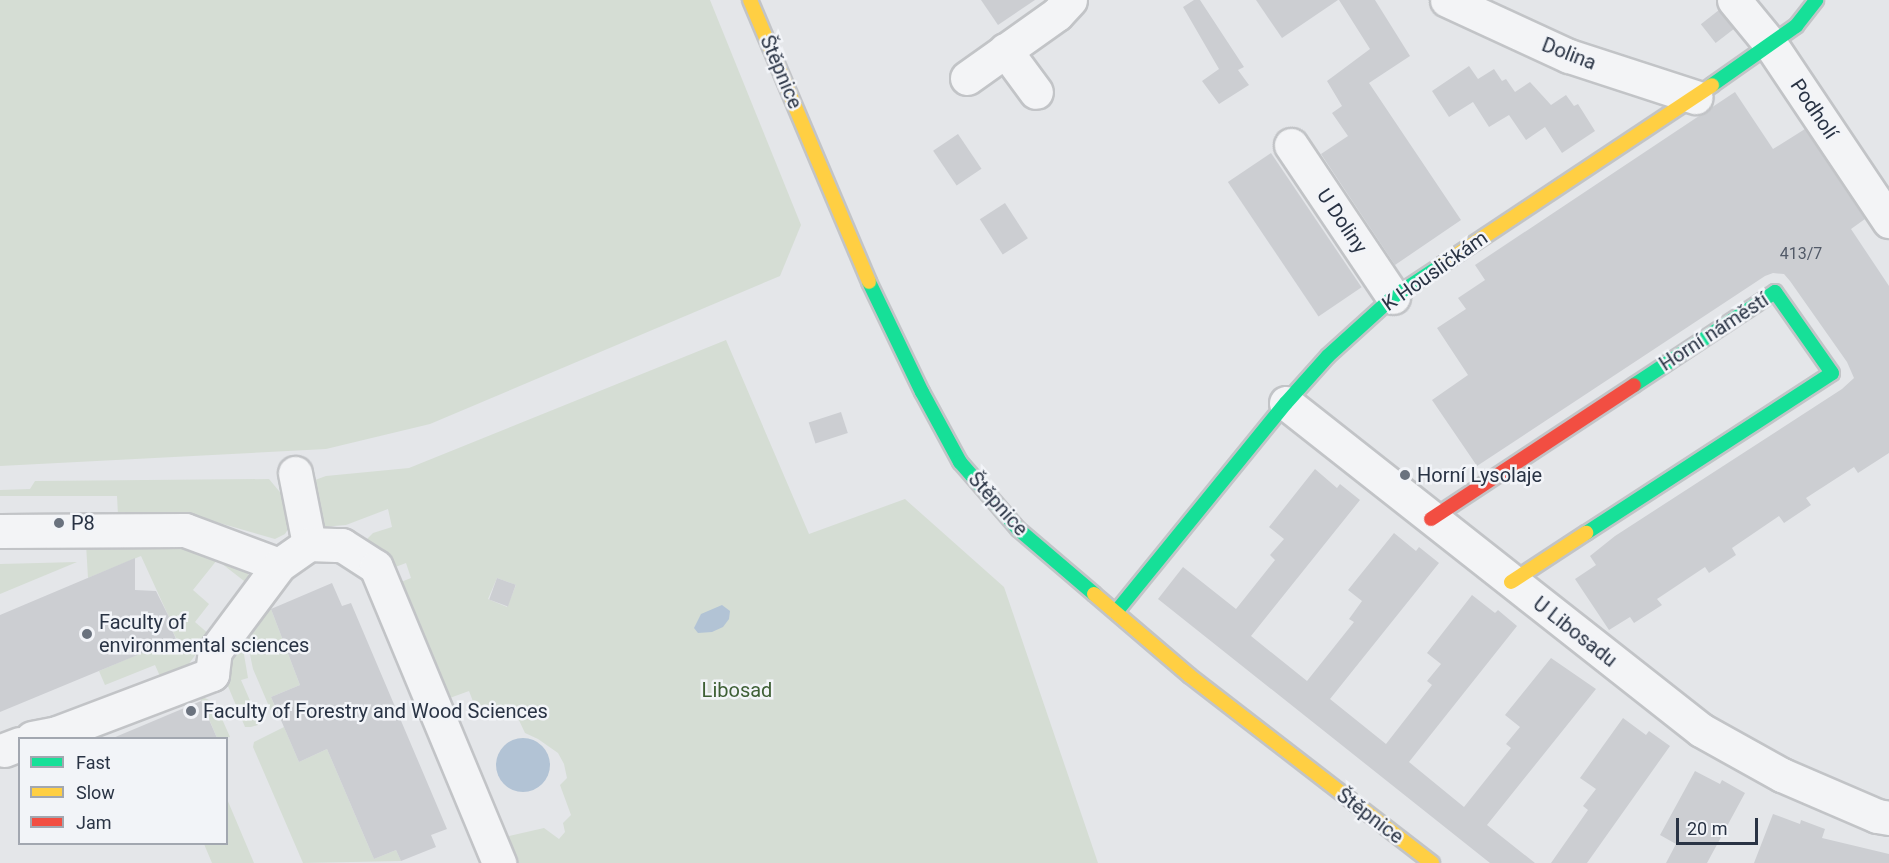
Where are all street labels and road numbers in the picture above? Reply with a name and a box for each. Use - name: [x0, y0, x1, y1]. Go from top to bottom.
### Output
- street label: Štěpnice: [755, 32, 807, 112]
- street label: Dolina: [1538, 33, 1600, 75]
- street label: Podholí: [1785, 74, 1843, 144]
- street label: U Doliny: [1312, 184, 1372, 258]
- street label: K Housličkám: [1378, 226, 1492, 316]
- street label: Horní náměstí: [1655, 288, 1773, 376]
- street label: Štěpnice: [963, 467, 1033, 541]
- street label: U Libosadu: [1528, 592, 1622, 672]
- street label: Štěpnice: [1332, 783, 1408, 849]

